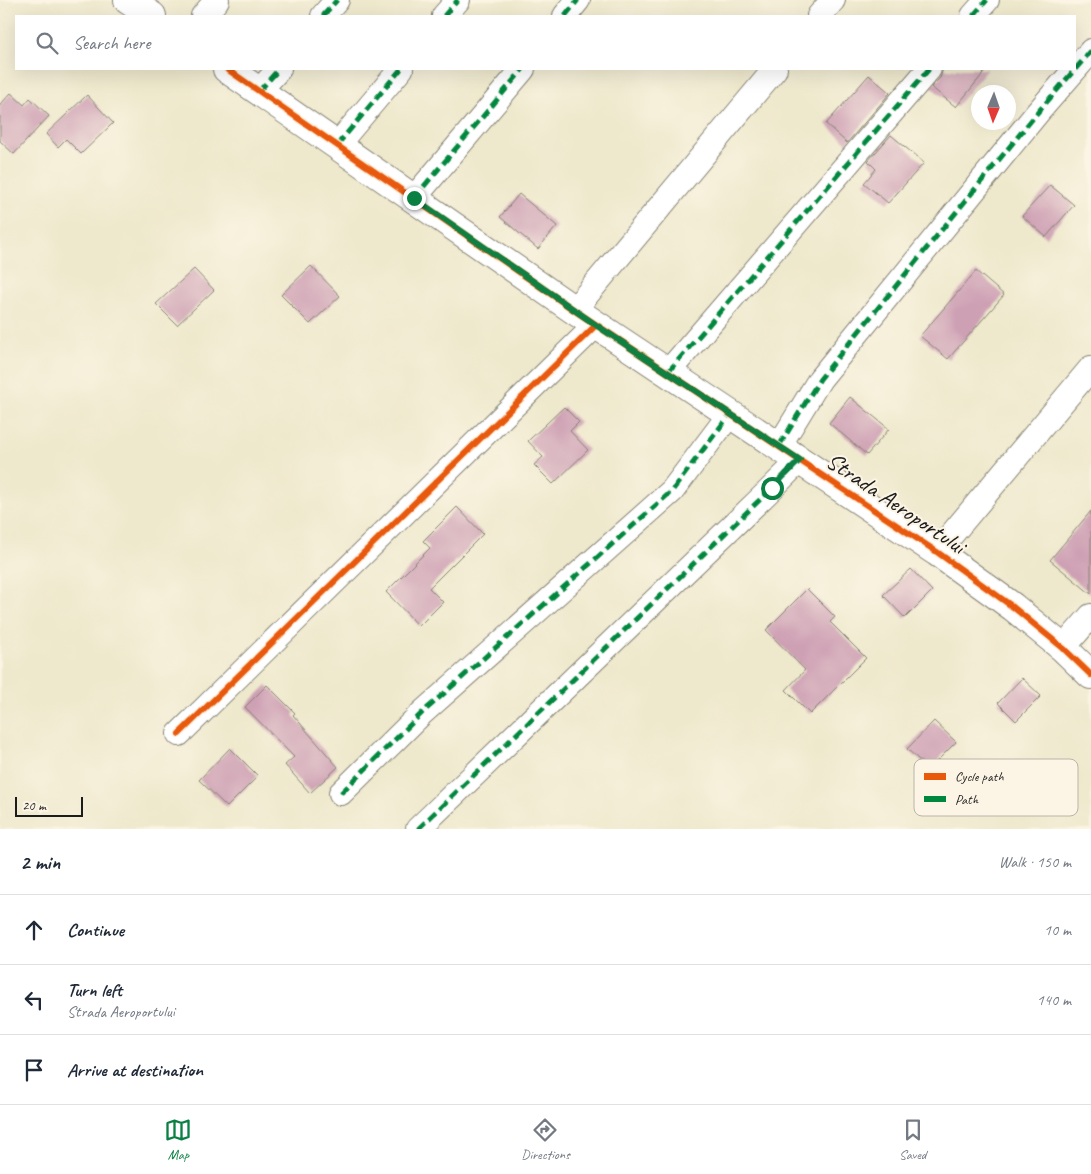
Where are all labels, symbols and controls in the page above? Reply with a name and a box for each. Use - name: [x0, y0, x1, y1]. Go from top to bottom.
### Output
- search box: [15, 15, 1076, 70]
- icon: search: [33, 29, 61, 57]
- text: Search here: [73, 31, 150, 55]
- north arrow: [971, 85, 1016, 130]
- route end: [403, 187, 426, 210]
- street label: Strada Aeroportului: [821, 445, 973, 562]
- route start: [761, 477, 784, 500]
- legend: [914, 759, 1078, 816]
- text: Cycle path: [955, 768, 1004, 785]
- text: Path: [955, 791, 979, 808]
- scale bar: [15, 794, 82, 817]
- text: 20 m: [22, 797, 46, 814]
- text: 2 min: [20, 849, 60, 875]
- text: Walk · 150 m: [999, 852, 1071, 872]
- icon: ahead: [20, 916, 48, 944]
- text: Continue: [67, 918, 124, 942]
- text: 10 m: [1044, 920, 1071, 940]
- text: Turn left: [67, 978, 122, 1002]
- icon: left: [20, 986, 48, 1014]
- text: 140 m: [1037, 990, 1071, 1010]
- text: Strada Aeroportului: [67, 1002, 175, 1022]
- icon: arrive: [20, 1056, 48, 1084]
- text: Arrive at destination: [67, 1058, 203, 1082]
- tab: Map: [164, 1116, 192, 1163]
- tab: Directions: [521, 1116, 570, 1163]
- tab: Saved: [899, 1116, 927, 1163]

